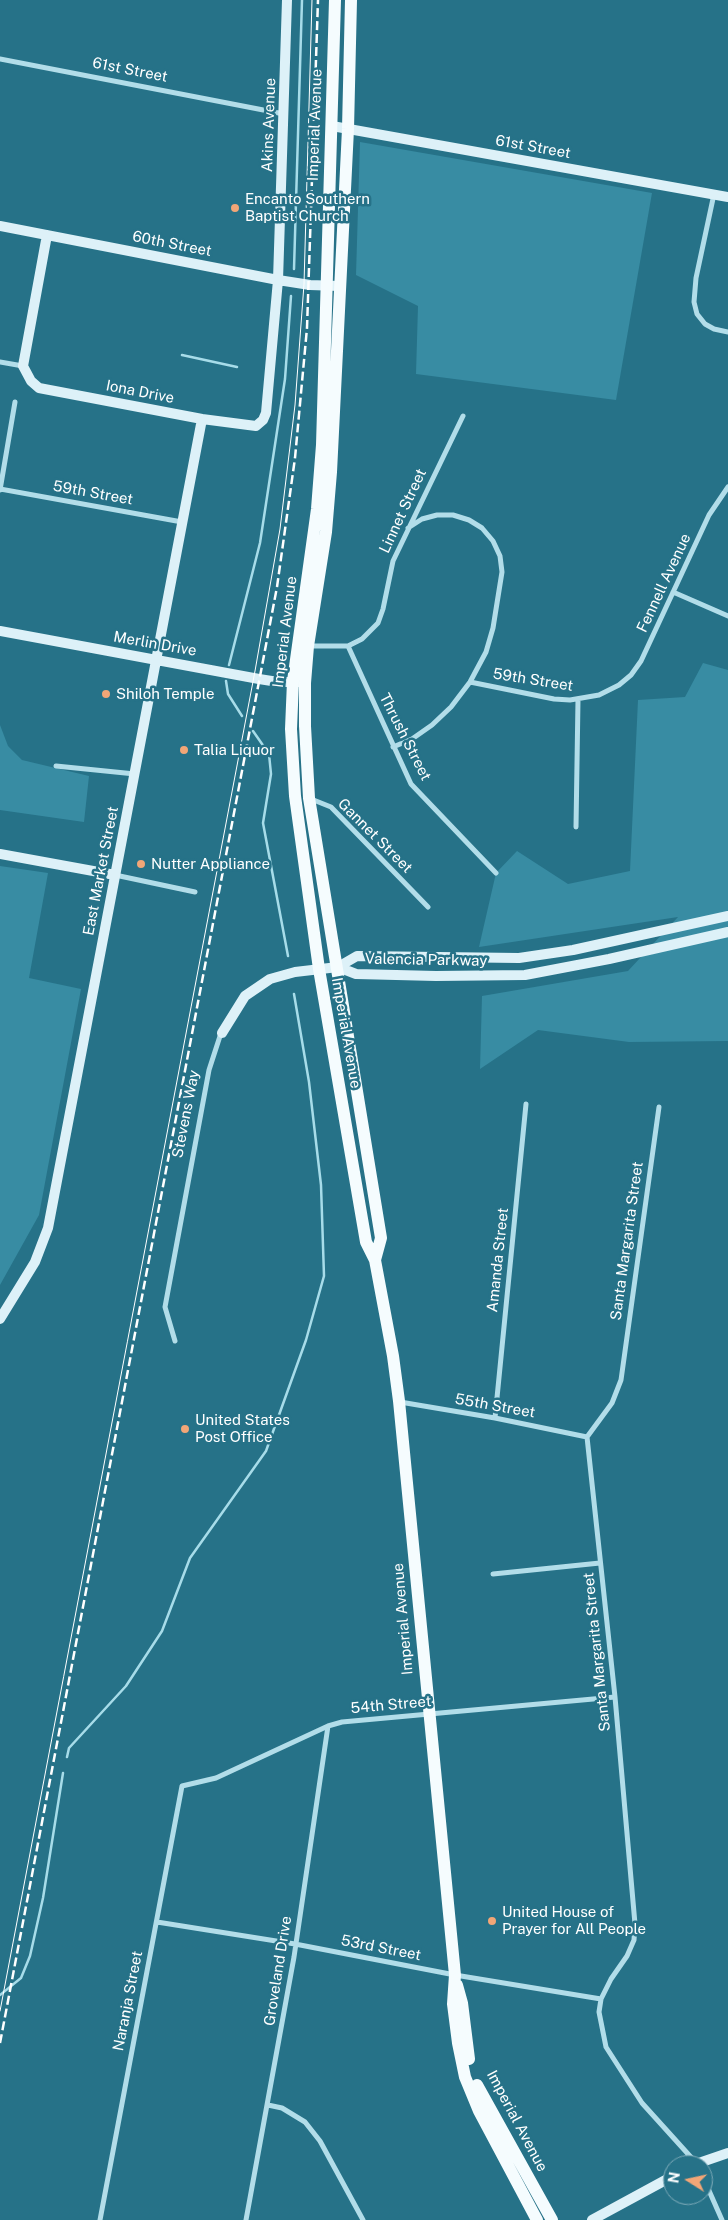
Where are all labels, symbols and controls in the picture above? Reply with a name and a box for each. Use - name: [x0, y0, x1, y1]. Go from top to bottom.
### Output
- street label: 61st Street: [91, 54, 169, 86]
- street label: Imperial Avenue: [304, 69, 326, 181]
- street label: Akins Avenue: [258, 78, 280, 172]
- street label: 61st Street: [494, 132, 572, 162]
- place label: Encanto Southern Baptist Church: [245, 190, 370, 225]
- marker: Encanto Southern Baptist Church: [229, 202, 241, 214]
- street label: 60th Street: [131, 227, 213, 261]
- street label: Iona Drive: [104, 377, 176, 407]
- street label: Linnet Street: [376, 466, 430, 556]
- street label: 59th Street: [52, 477, 134, 509]
- street label: Fennell Avenue: [633, 531, 695, 635]
- street label: Imperial Avenue: [269, 575, 301, 689]
- street label: Merlin Drive: [112, 628, 198, 660]
- street label: 59th Street: [492, 665, 574, 695]
- place label: Shiloh Temple: [116, 685, 214, 703]
- marker: Shiloh Temple: [100, 688, 112, 700]
- street label: Thrush Street: [375, 690, 435, 784]
- place label: Talia Liquor: [194, 741, 275, 759]
- marker: Talia Liquor: [178, 744, 190, 756]
- street label: Gannet Street: [334, 795, 416, 877]
- street label: East Market Street: [80, 805, 122, 937]
- place label: Nutter Appliance: [151, 855, 270, 873]
- marker: Nutter Appliance: [135, 858, 147, 870]
- street label: Valencia Parkway: [365, 950, 487, 970]
- street label: Imperial Avenue: [327, 976, 365, 1090]
- street label: Stevens Way: [169, 1069, 203, 1159]
- street label: Santa Margarita Street: [607, 1161, 647, 1321]
- street label: Amanda Street: [484, 1207, 512, 1313]
- street label: 55th Street: [453, 1390, 537, 1422]
- place label: United States Post Office: [195, 1411, 290, 1446]
- marker: United States Post Office: [179, 1423, 191, 1435]
- street label: Imperial Avenue: [389, 1562, 417, 1676]
- street label: Santa Margarita Street: [580, 1571, 614, 1733]
- street label: 54th Street: [350, 1693, 432, 1717]
- place label: United House of Prayer for All People: [502, 1903, 646, 1938]
- street label: Groveland Drive: [260, 1915, 296, 2027]
- marker: United House of Prayer for All People: [486, 1915, 498, 1927]
- street label: 53rd Street: [339, 1931, 423, 1965]
- street label: Naranja Street: [109, 1949, 147, 2053]
- street label: Imperial Avenue: [483, 2067, 551, 2175]
- north arrow: [663, 2155, 713, 2205]
- text: N: [665, 2171, 683, 2184]

